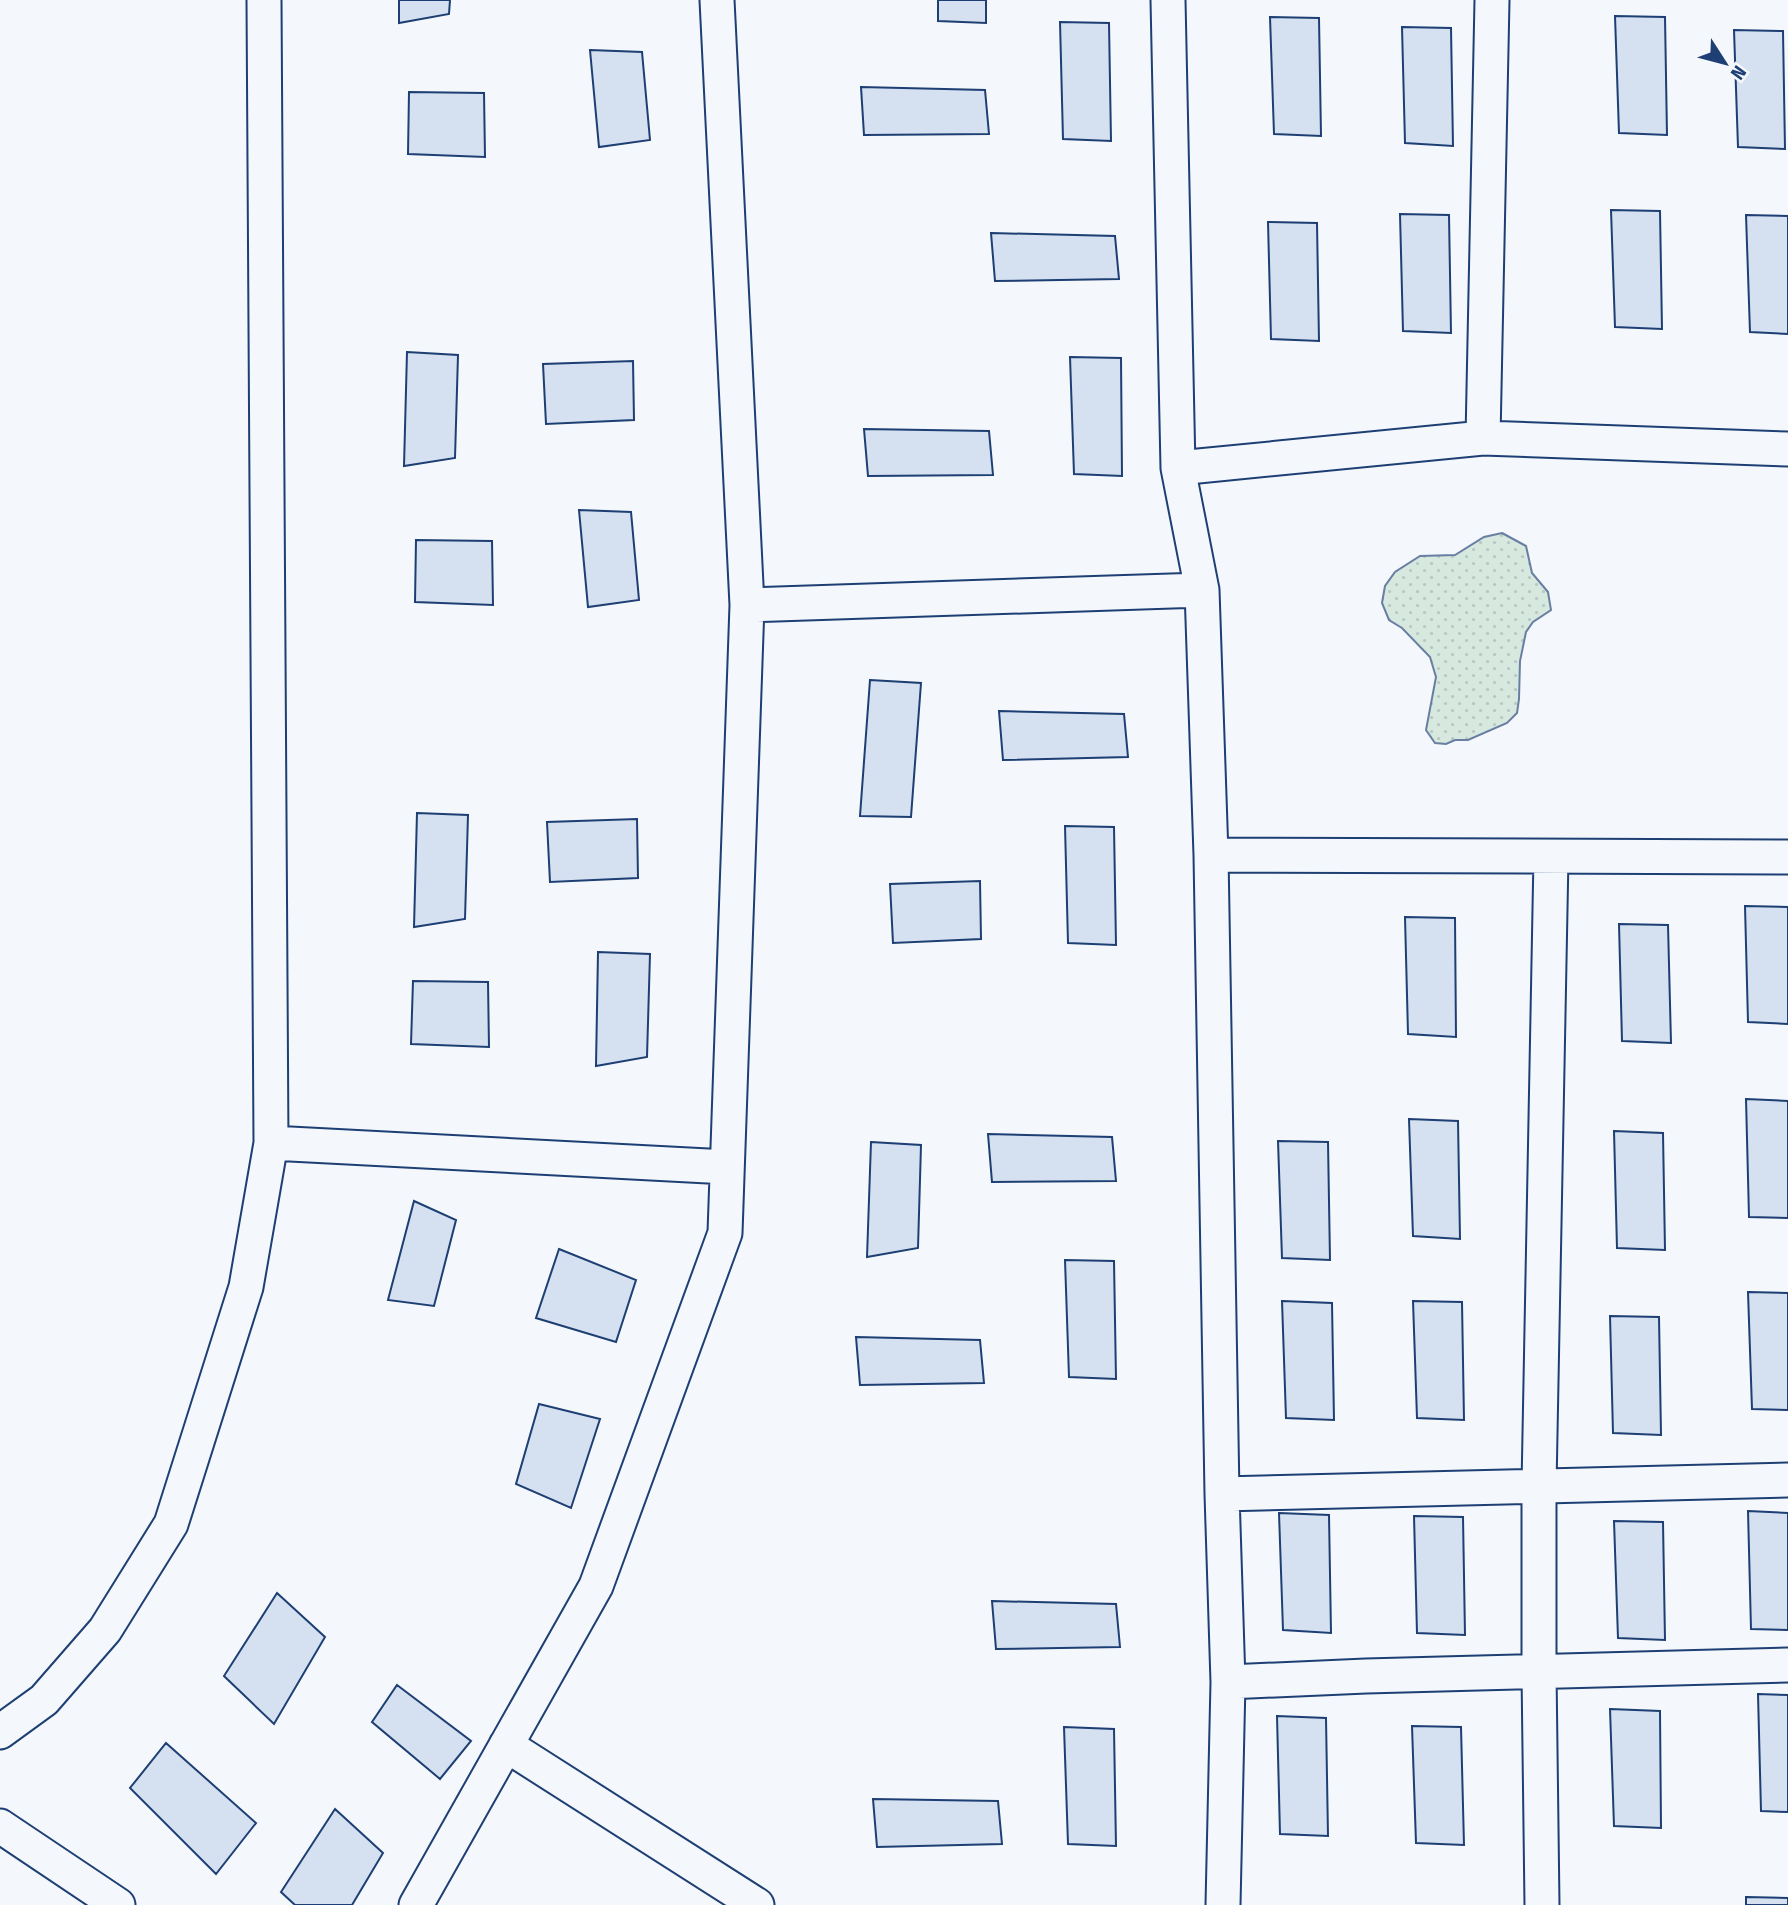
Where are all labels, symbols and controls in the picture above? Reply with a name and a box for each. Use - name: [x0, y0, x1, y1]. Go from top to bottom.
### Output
- north arrow: [1690, 28, 1760, 98]
- text: N: [1726, 61, 1751, 84]

